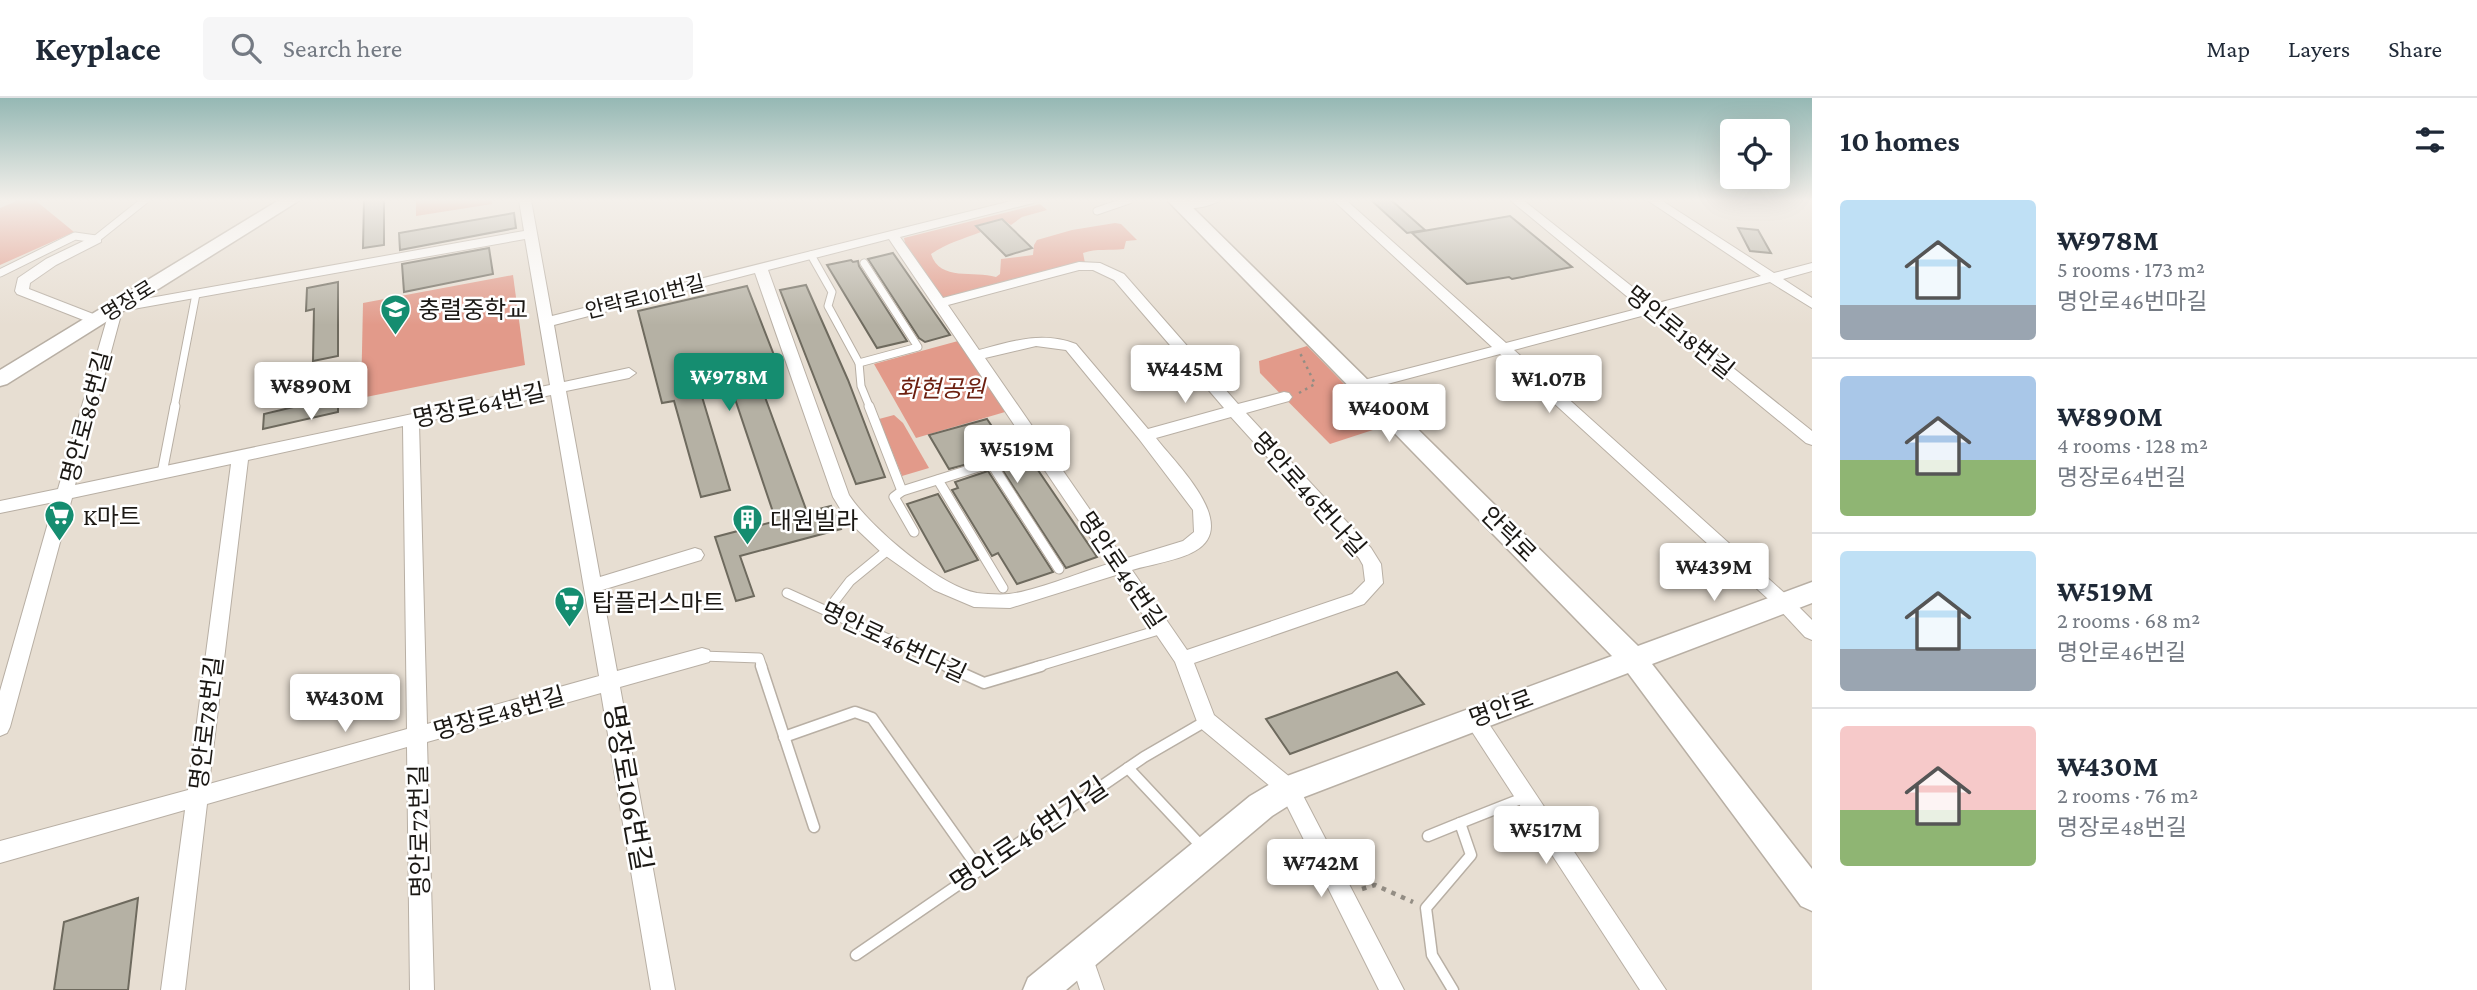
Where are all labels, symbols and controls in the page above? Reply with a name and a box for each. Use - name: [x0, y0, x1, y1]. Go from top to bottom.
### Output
- search box: [203, 17, 693, 80]
- icon: search: [227, 29, 265, 67]
- text: Keyplace: [35, 30, 161, 67]
- text: Search here: [283, 34, 402, 63]
- text: Map: [2206, 35, 2250, 62]
- text: Layers: [2288, 35, 2350, 62]
- text: Share: [2388, 35, 2442, 62]
- map controls: [1720, 119, 1790, 189]
- button: locate: [1720, 119, 1790, 189]
- icon: filters: [2411, 121, 2449, 159]
- text: 10 homes: [1840, 124, 1960, 157]
- text: ₩978M: [2057, 223, 2159, 256]
- icon: home: [1896, 228, 1980, 312]
- text: 5 rooms · 173 m²: [2057, 256, 2205, 282]
- street label: 안락로101번길: [583, 271, 707, 323]
- street label: 명장로: [97, 275, 159, 327]
- street label: 명안로18번길: [1620, 280, 1740, 384]
- text: 명안로46번마길: [2057, 288, 2207, 314]
- school or university icon: 충렬중학교: [378, 292, 412, 336]
- place label: 충렬중학교: [418, 296, 528, 323]
- pin: ₩445M: [1136, 345, 1234, 405]
- street label: 명안로86번길: [55, 348, 117, 486]
- pin: ₩978M: [680, 354, 778, 413]
- text: ₩445M: [1147, 355, 1223, 381]
- pin: ₩1.07B: [1492, 356, 1606, 415]
- pin: ₩890M: [262, 362, 360, 422]
- text: ₩978M: [690, 363, 768, 389]
- text: ₩1.07B: [1512, 365, 1586, 391]
- text: ₩890M: [270, 372, 352, 398]
- park label: 화현공원: [897, 375, 987, 402]
- street label: 명장로64번길: [410, 378, 548, 432]
- pin: ₩400M: [1340, 384, 1438, 444]
- text: ₩400M: [1349, 394, 1429, 420]
- text: ₩890M: [2057, 399, 2163, 432]
- icon: home: [1896, 404, 1980, 488]
- pin: ₩519M: [968, 426, 1066, 485]
- street label: 명안로46번나길: [1246, 427, 1372, 561]
- text: 4 rooms · 128 m²: [2057, 432, 2208, 458]
- text: ₩519M: [980, 435, 1054, 461]
- text: 명장로64번길: [2057, 464, 2186, 490]
- supermarket icon: K마트: [43, 499, 77, 543]
- street label: 안락로: [1476, 501, 1542, 567]
- place label: K마트: [83, 503, 141, 530]
- building icon: 대원빌라: [730, 503, 764, 547]
- place label: 대원빌라: [770, 507, 858, 534]
- street label: 명안로46번길: [1073, 507, 1171, 633]
- pin: ₩439M: [1665, 544, 1763, 603]
- text: ₩439M: [1676, 553, 1752, 579]
- text: ₩519M: [2057, 574, 2153, 607]
- icon: home: [1896, 579, 1980, 663]
- supermarket icon: 탑플러스마트: [552, 585, 586, 629]
- place label: 탑플러스마트: [592, 589, 724, 616]
- street label: 명안로46번다길: [817, 597, 971, 687]
- text: 2 rooms · 68 m²: [2057, 607, 2200, 633]
- text: 명안로46번길: [2057, 639, 2186, 665]
- street label: 명안로78번길: [184, 655, 228, 791]
- pin: ₩430M: [296, 674, 394, 734]
- street label: 명장로48번길: [430, 681, 568, 745]
- text: ₩430M: [306, 684, 384, 710]
- street label: 명안로: [1465, 684, 1537, 732]
- street label: 명장로106번길: [598, 703, 658, 873]
- text: ₩430M: [2057, 749, 2159, 782]
- icon: home: [1896, 754, 1980, 838]
- street label: 명안로72번길: [404, 764, 434, 898]
- street label: 명안로46번가길: [944, 771, 1114, 899]
- text: 2 rooms · 76 m²: [2057, 782, 2198, 808]
- pin: ₩517M: [1497, 806, 1595, 866]
- text: 명장로48번길: [2057, 814, 2187, 840]
- text: ₩517M: [1510, 816, 1582, 842]
- pin: ₩742M: [1272, 840, 1370, 899]
- text: ₩742M: [1283, 849, 1359, 875]

